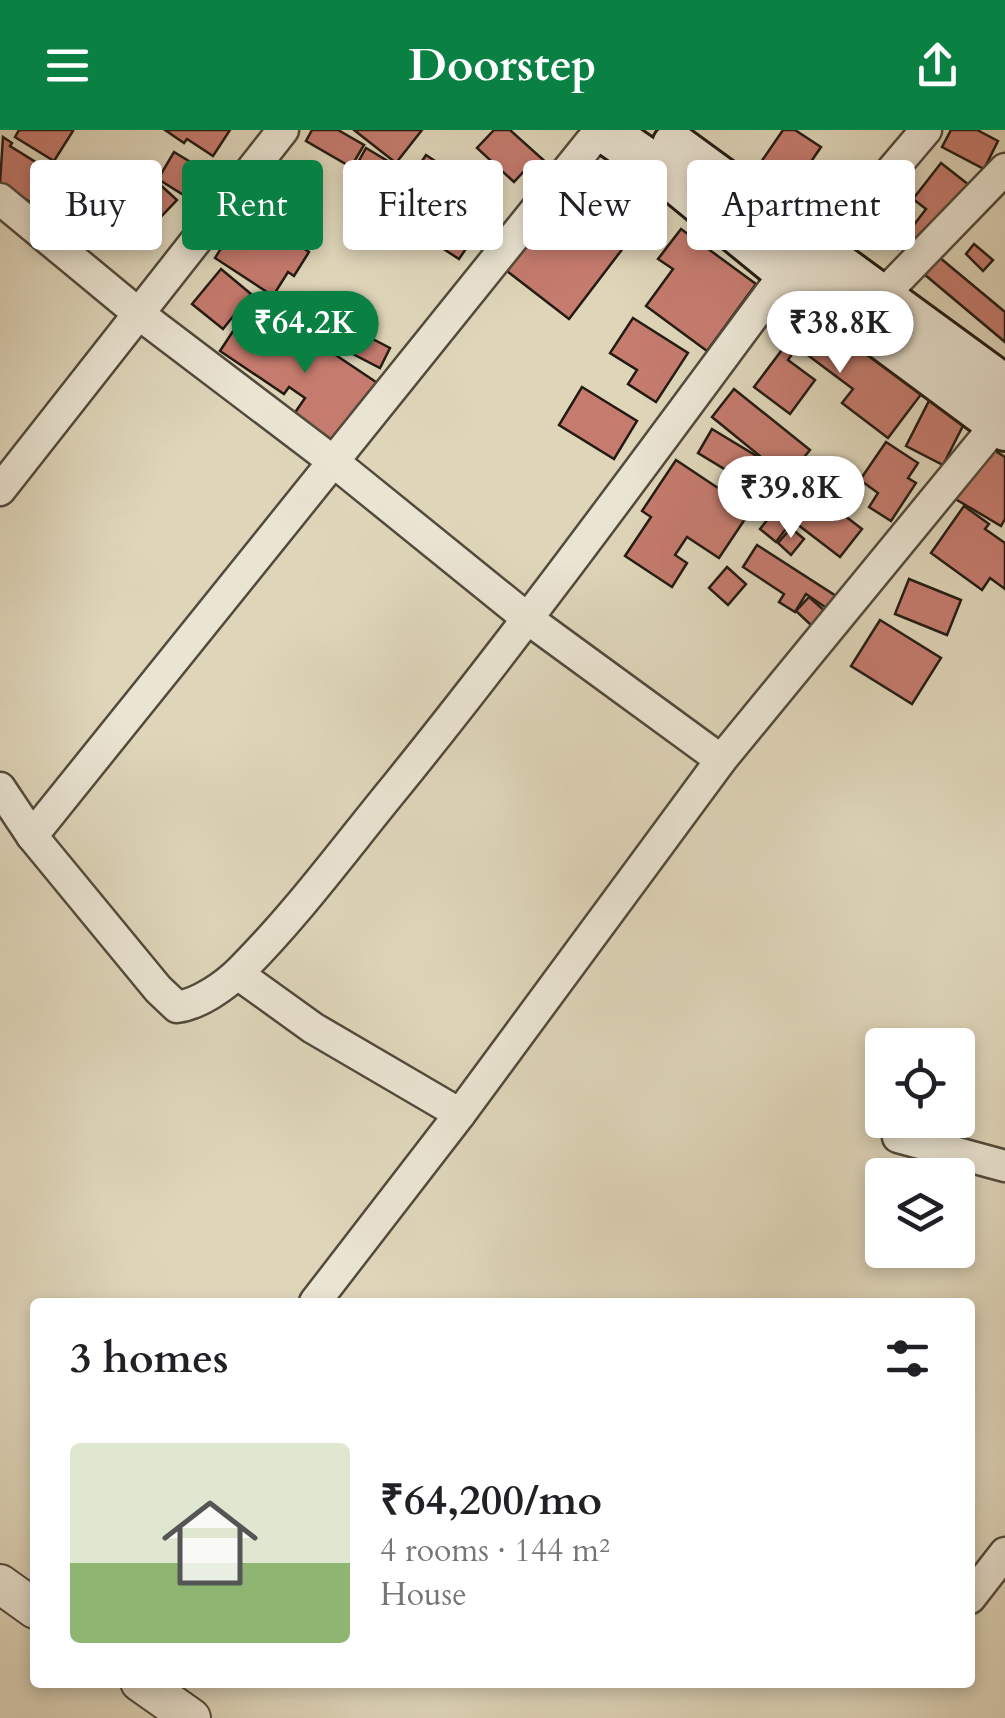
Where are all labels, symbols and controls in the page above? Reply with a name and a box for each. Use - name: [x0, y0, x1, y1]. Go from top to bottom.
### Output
- text: Doorstep: [408, 35, 597, 96]
- icon: menu: [40, 38, 95, 93]
- icon: share: [910, 38, 965, 93]
- chip: Buy: [30, 160, 162, 250]
- chip: Rent: [182, 160, 323, 250]
- chip: Filters: [343, 160, 503, 250]
- chip: New: [523, 160, 667, 250]
- chip: Apartment: [687, 160, 915, 250]
- pin: ₹64.2K: [224, 291, 386, 376]
- pin: ₹38.8K: [759, 291, 921, 376]
- text: ₹64.2K: [254, 301, 356, 345]
- text: ₹38.8K: [789, 301, 891, 345]
- pin: ₹39.8K: [710, 456, 872, 541]
- text: ₹39.8K: [740, 466, 842, 510]
- map controls: [865, 1028, 975, 1268]
- button: locate: [865, 1028, 975, 1138]
- button: layers: [865, 1158, 975, 1268]
- text: 3 homes: [70, 1330, 228, 1387]
- icon: filters: [880, 1331, 935, 1386]
- text: ₹64,200/mo: [380, 1472, 602, 1529]
- icon: home: [150, 1483, 270, 1603]
- text: 4 rooms · 144 m²: [380, 1529, 610, 1573]
- text: House: [380, 1573, 467, 1617]

